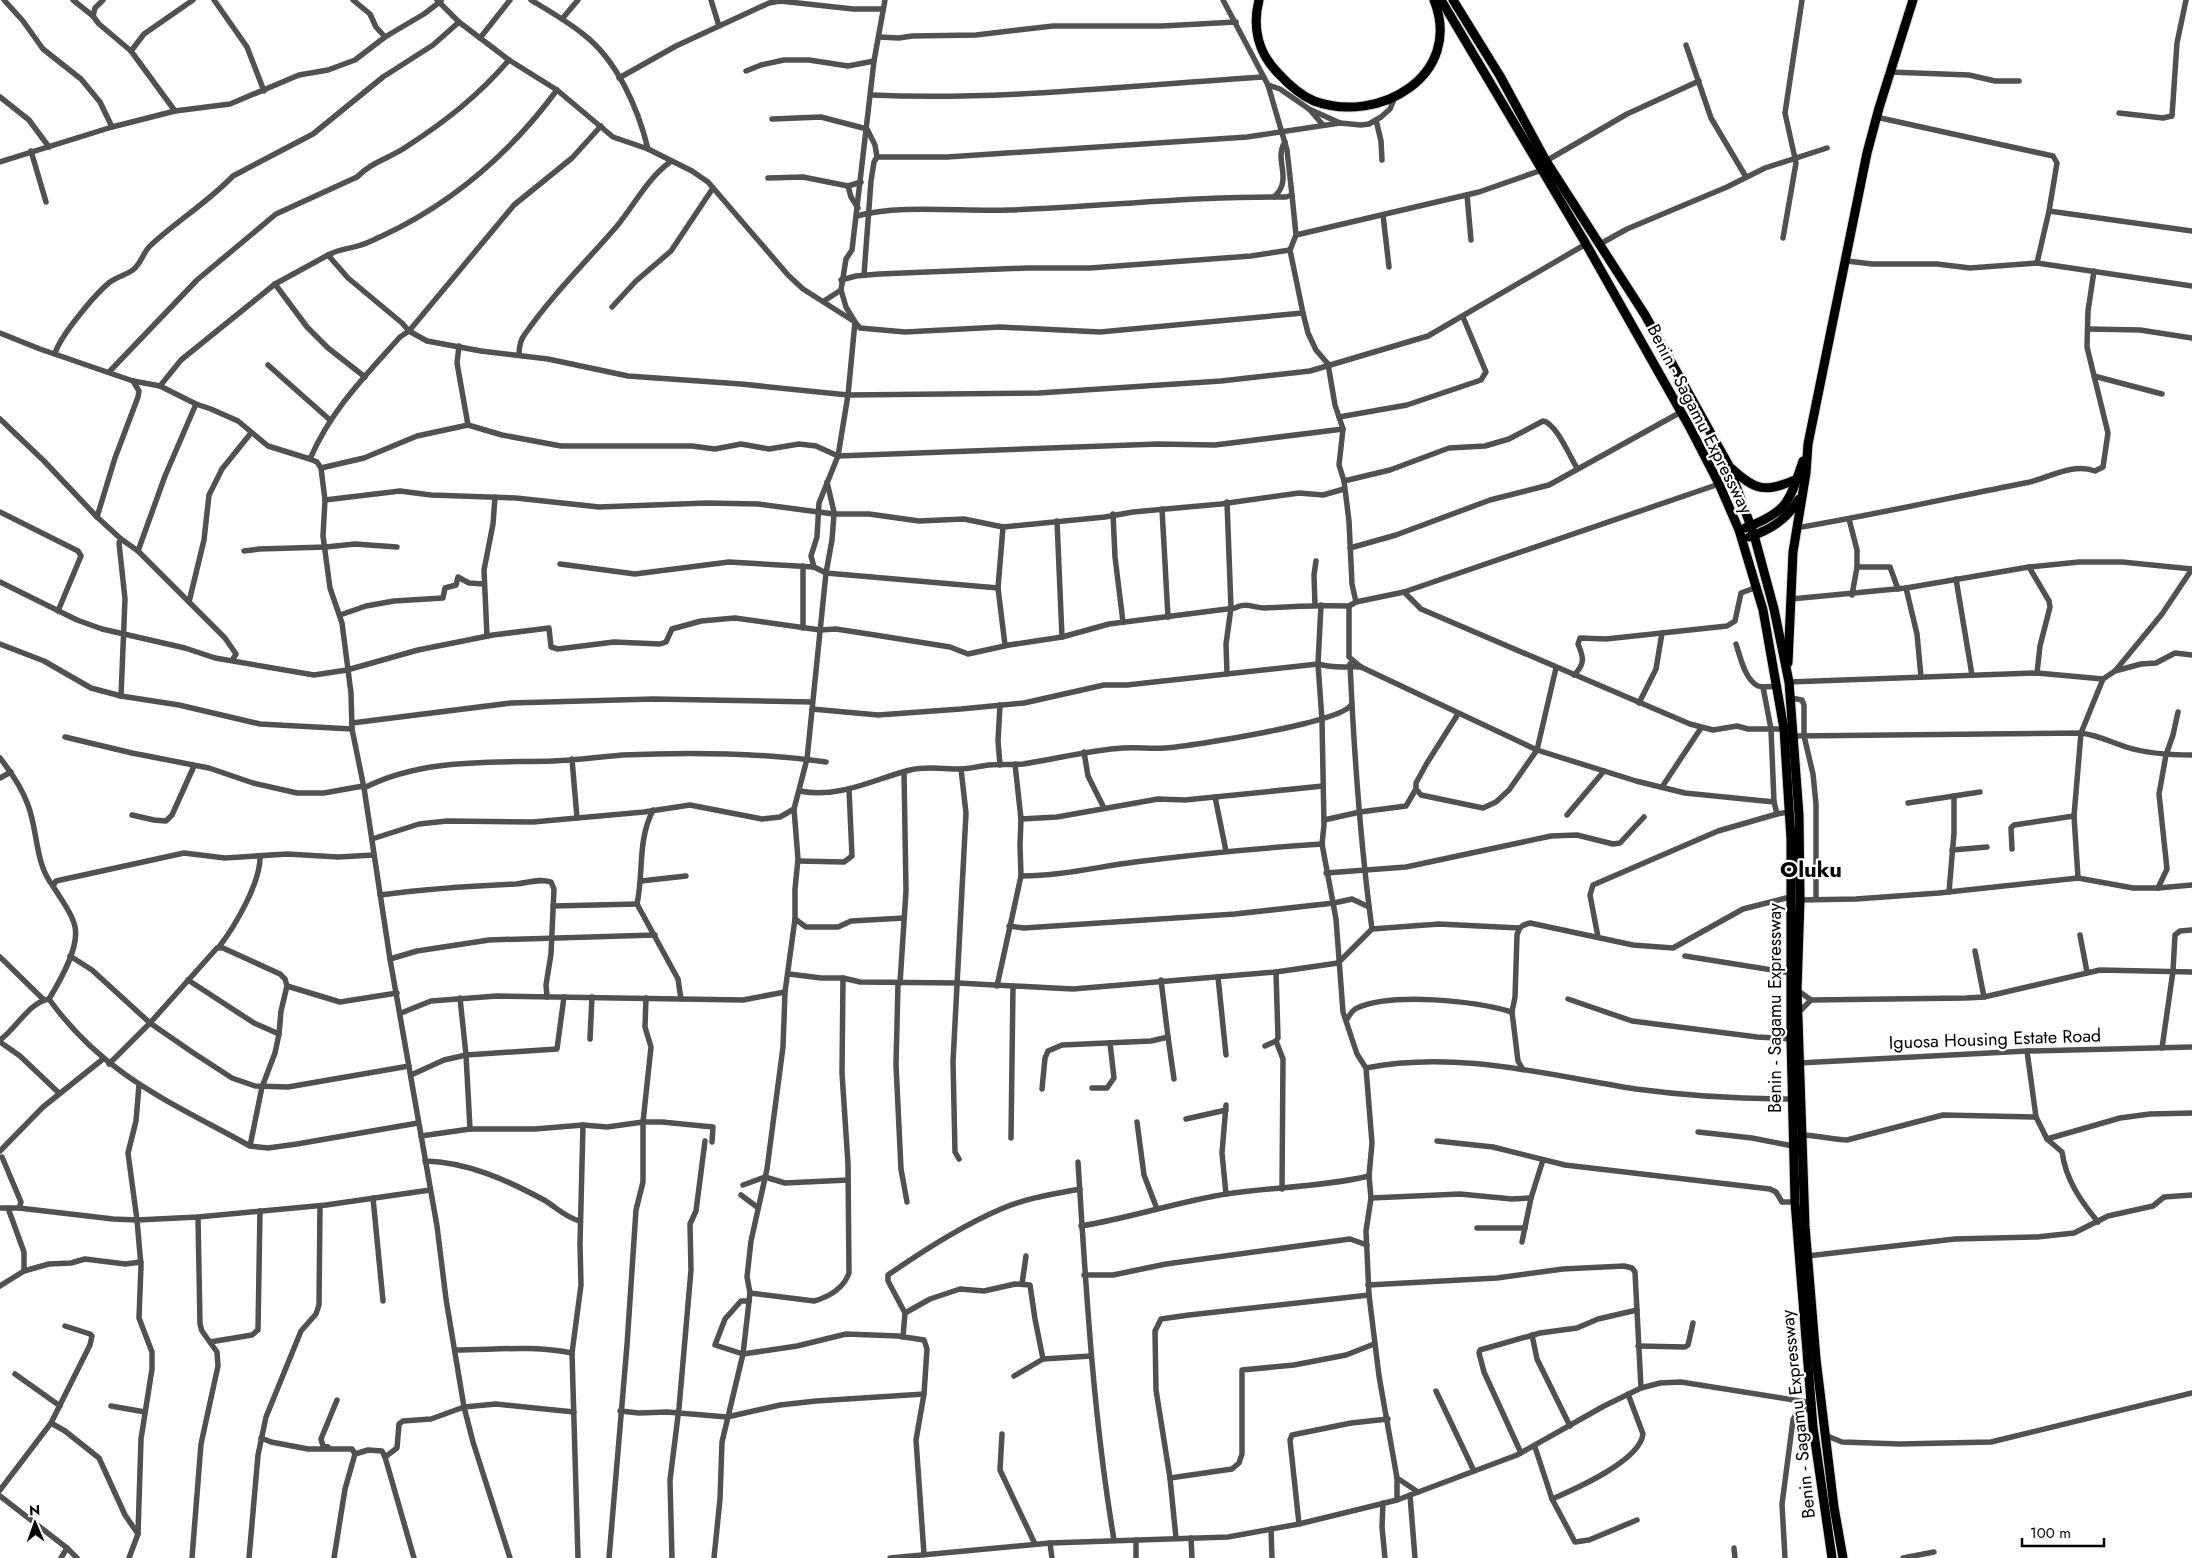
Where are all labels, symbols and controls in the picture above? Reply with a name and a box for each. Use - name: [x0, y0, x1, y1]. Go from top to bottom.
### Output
- street label: Benin - Sagamu Expressway: [1641, 320, 1759, 518]
- district label: Oluku: [1780, 853, 1842, 885]
- street label: Benin - Sagamu Expressway: [1762, 903, 1788, 1113]
- street label: Iguosa Housing Estate Road: [1888, 1022, 2102, 1056]
- street label: Benin - Sagamu Expressway: [1774, 1308, 1822, 1520]
- north arrow: [10, 1498, 60, 1548]
- text: N: [29, 1500, 40, 1520]
- scale bar: [2022, 1516, 2104, 1548]
- text: 100 m: [2030, 1522, 2071, 1544]

